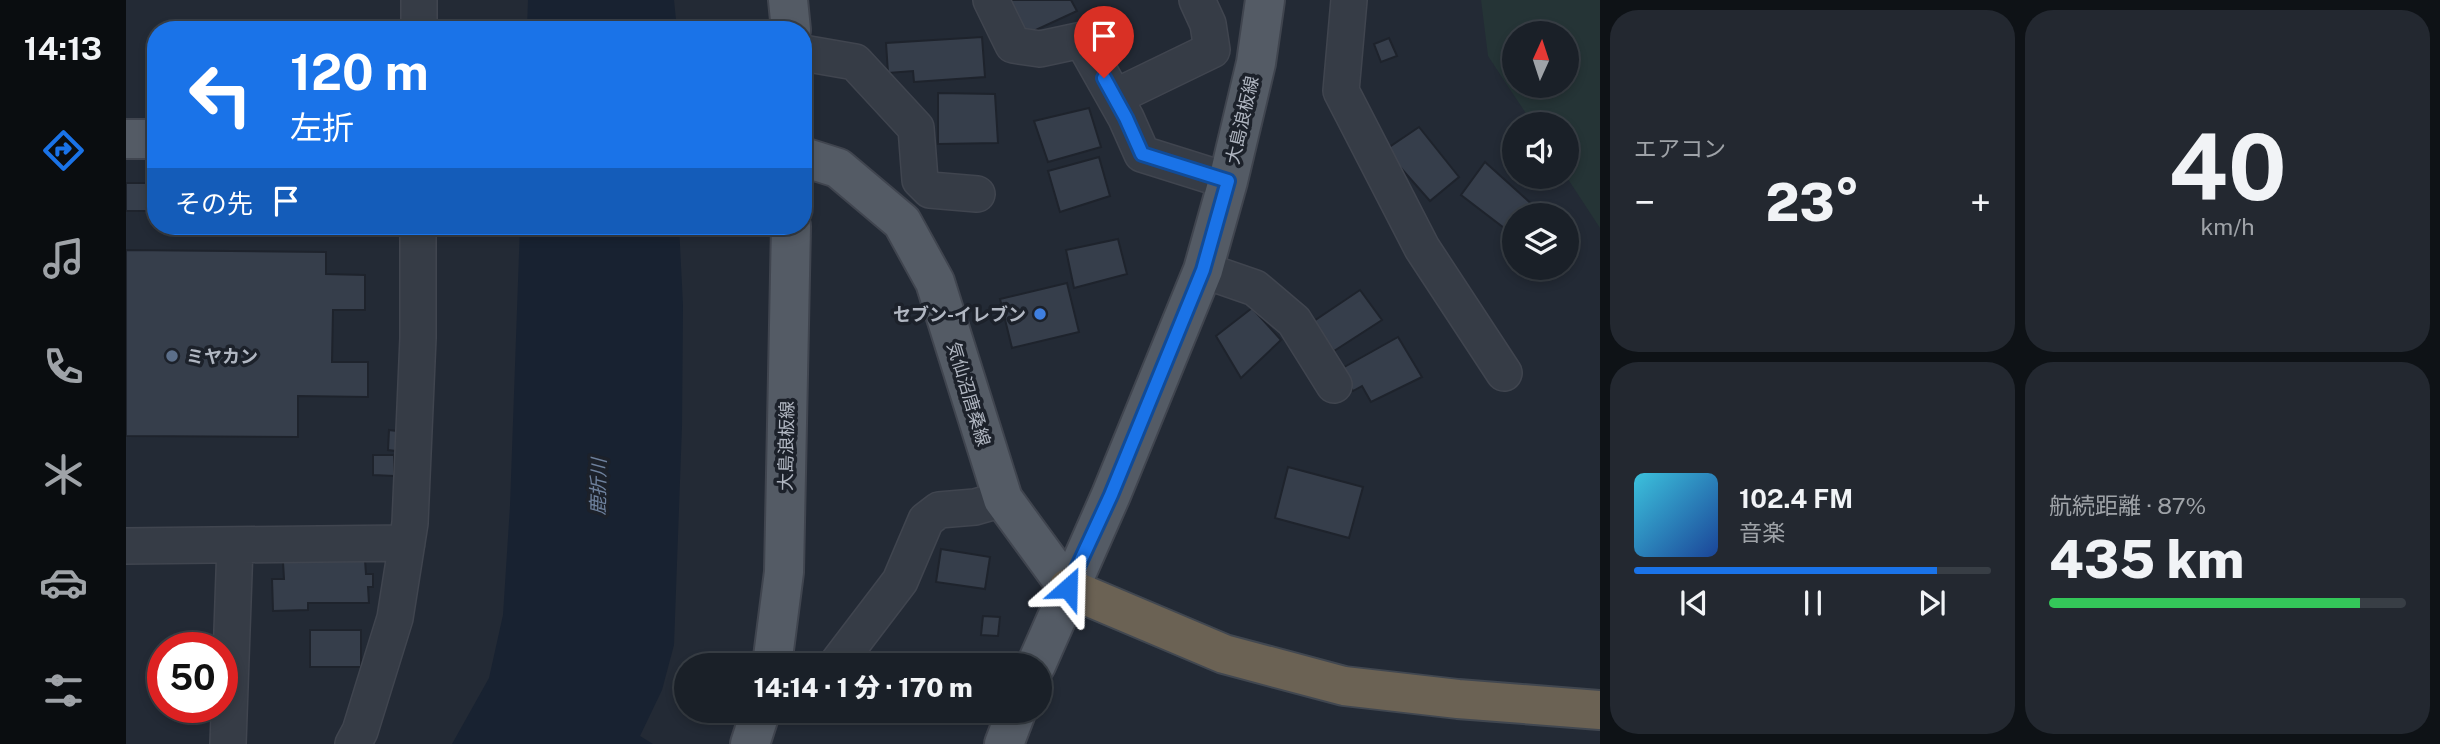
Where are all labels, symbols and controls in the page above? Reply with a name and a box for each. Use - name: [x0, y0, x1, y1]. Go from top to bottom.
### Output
- pin: [1074, 6, 1134, 78]
- icon: arrive: [1085, 17, 1123, 55]
- north arrow: [1502, 21, 1578, 98]
- map controls: [1502, 21, 1579, 280]
- text: 14:13: [24, 30, 102, 67]
- text: 120 m: [290, 43, 429, 101]
- icon: left: [175, 49, 266, 140]
- street label: 大島浪板線: [1222, 74, 1262, 166]
- text: 左折: [290, 109, 354, 146]
- button: sound: [1502, 112, 1579, 189]
- text: 40: [2168, 114, 2287, 220]
- icon: directions: [39, 126, 88, 175]
- text: エアコン: [1634, 135, 1726, 162]
- text: 23°: [1765, 172, 1860, 233]
- text: −: [1634, 180, 1655, 225]
- text: +: [1970, 180, 1991, 225]
- icon: arrive: [267, 182, 305, 220]
- text: その先: [175, 188, 253, 219]
- button: layers: [1502, 203, 1579, 280]
- text: km/h: [2200, 213, 2255, 240]
- icon: music: [39, 234, 88, 283]
- place label: セブン-イレブン: [893, 304, 1026, 325]
- marker: セブン-イレブン: [1032, 306, 1048, 322]
- street label: 気仙沼唐桑線: [943, 339, 995, 449]
- icon: phone: [39, 342, 88, 391]
- place label: ミヤカン: [186, 346, 258, 367]
- marker: ミヤカン: [164, 348, 180, 364]
- street label: 大島浪板線: [775, 401, 797, 491]
- icon: climate: [39, 450, 88, 499]
- water label: 鹿折川: [587, 456, 610, 516]
- text: 102.4 FM: [1739, 483, 1853, 514]
- text: 航続距離 · 87%: [2049, 492, 2206, 519]
- text: 音楽: [1739, 519, 1785, 546]
- text: 435 km: [2049, 529, 2244, 590]
- position arrow: [1031, 551, 1105, 625]
- icon: car: [39, 558, 88, 607]
- icon: previous: [1675, 584, 1713, 622]
- icon: pause: [1794, 584, 1832, 622]
- icon: next: [1913, 584, 1951, 622]
- speed limit sign: 50: [147, 632, 238, 723]
- icon: filters: [39, 666, 88, 715]
- text: 14:14 · 1 分 · 170 m: [753, 672, 973, 703]

